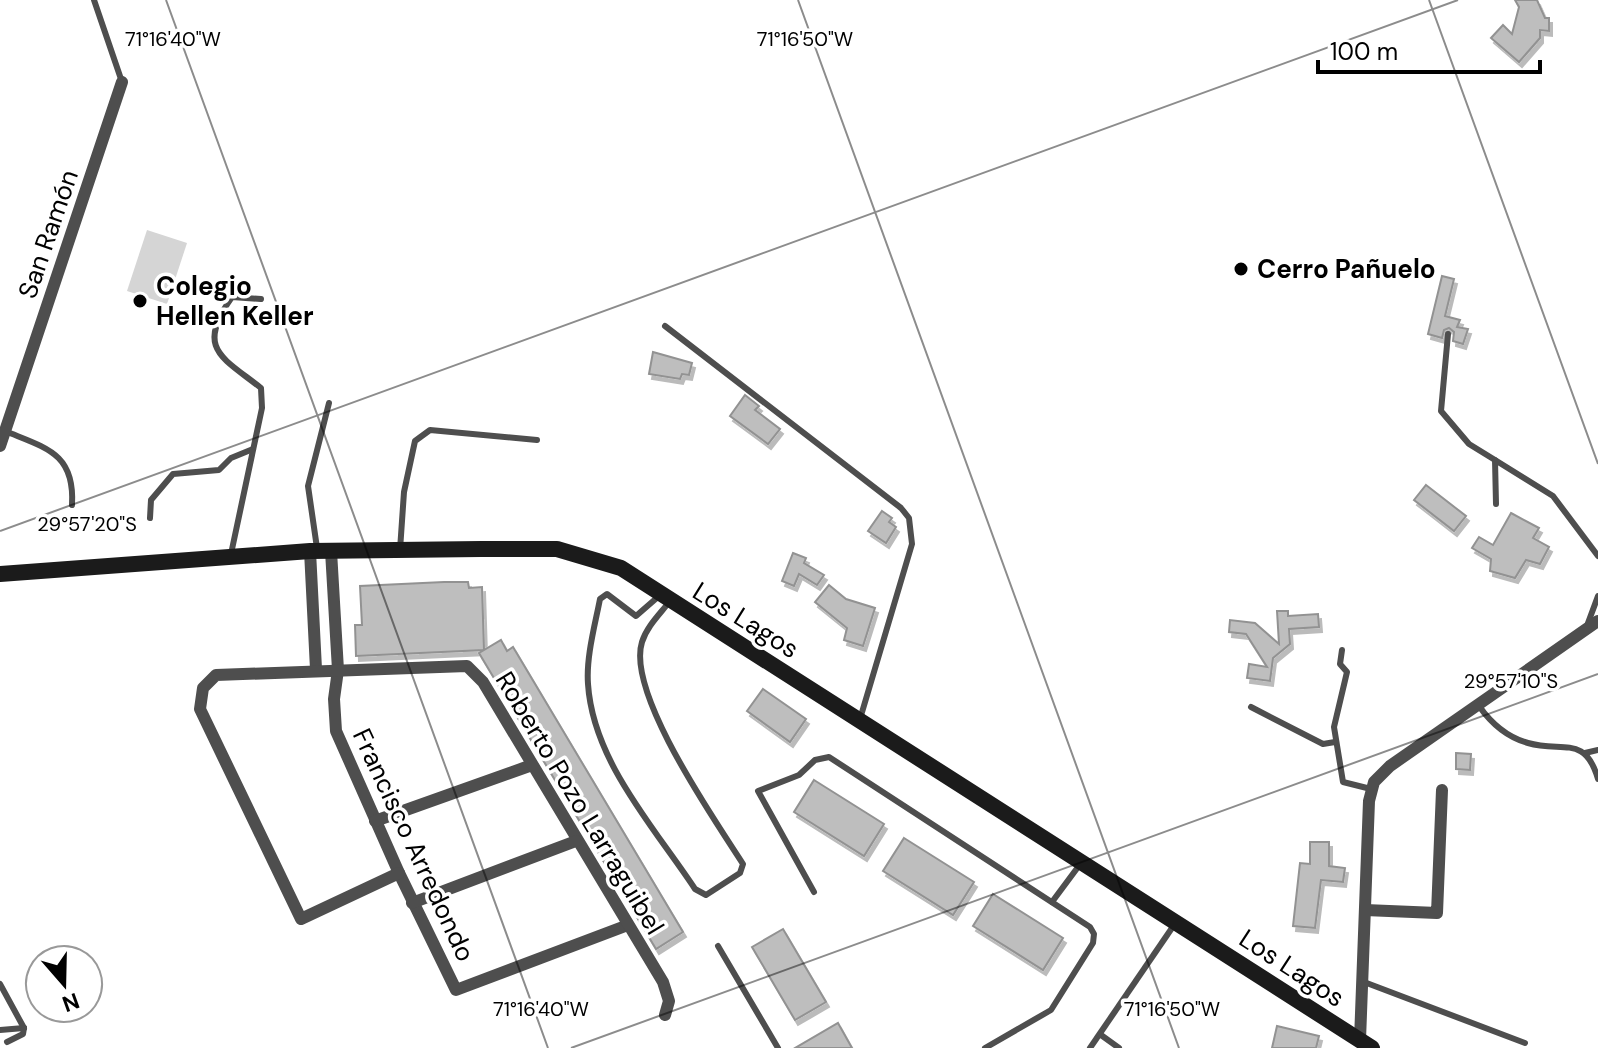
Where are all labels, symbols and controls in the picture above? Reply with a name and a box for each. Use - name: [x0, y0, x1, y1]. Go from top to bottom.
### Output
- scale bar: [1318, 24, 1540, 74]
- text: 71°16'40"W: [125, 26, 221, 52]
- text: 71°16'50"W: [757, 26, 853, 52]
- text: 100 m: [1330, 36, 1398, 67]
- street label: San Ramón: [10, 165, 86, 303]
- place label: Cerro Pañuelo: [1257, 252, 1436, 286]
- marker: Cerro Pañuelo: [1232, 260, 1250, 278]
- place label: Colegio Hellen Keller: [156, 269, 314, 333]
- marker: Colegio Hellen Keller: [131, 292, 149, 310]
- text: 29°57'20"S: [37, 511, 137, 537]
- street label: Los Lagos: [687, 574, 805, 666]
- street label: Roberto Pozo Larraguibel: [488, 665, 672, 941]
- text: 29°57'10"S: [1464, 668, 1558, 694]
- street label: Francisco Arredondo: [345, 723, 483, 967]
- street label: Los Lagos: [1233, 921, 1351, 1015]
- north arrow: [24, 944, 104, 1024]
- text: N: [58, 986, 83, 1019]
- text: 71°16'40"W: [493, 996, 589, 1022]
- text: 71°16'50"W: [1124, 996, 1220, 1022]

